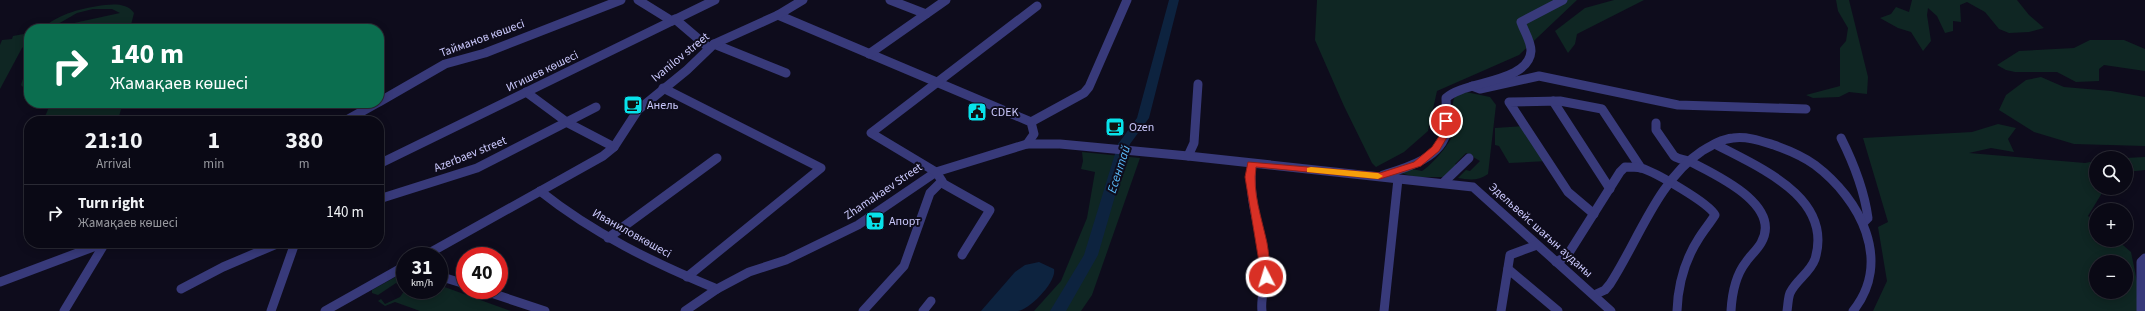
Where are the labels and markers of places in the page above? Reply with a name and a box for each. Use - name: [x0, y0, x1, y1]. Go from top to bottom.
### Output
- cafe icon: Анель: [622, 94, 644, 116]
- place label: Анель: [647, 97, 679, 114]
- public building icon: CDEK: [966, 101, 988, 123]
- place label: CDEK: [991, 104, 1019, 121]
- pin: [1429, 104, 1463, 138]
- cafe icon: Ozen: [1104, 116, 1126, 138]
- place label: Ozen: [1129, 119, 1154, 136]
- supermarket icon: Апорт: [864, 210, 886, 232]
- place label: Апорт: [889, 213, 921, 230]

